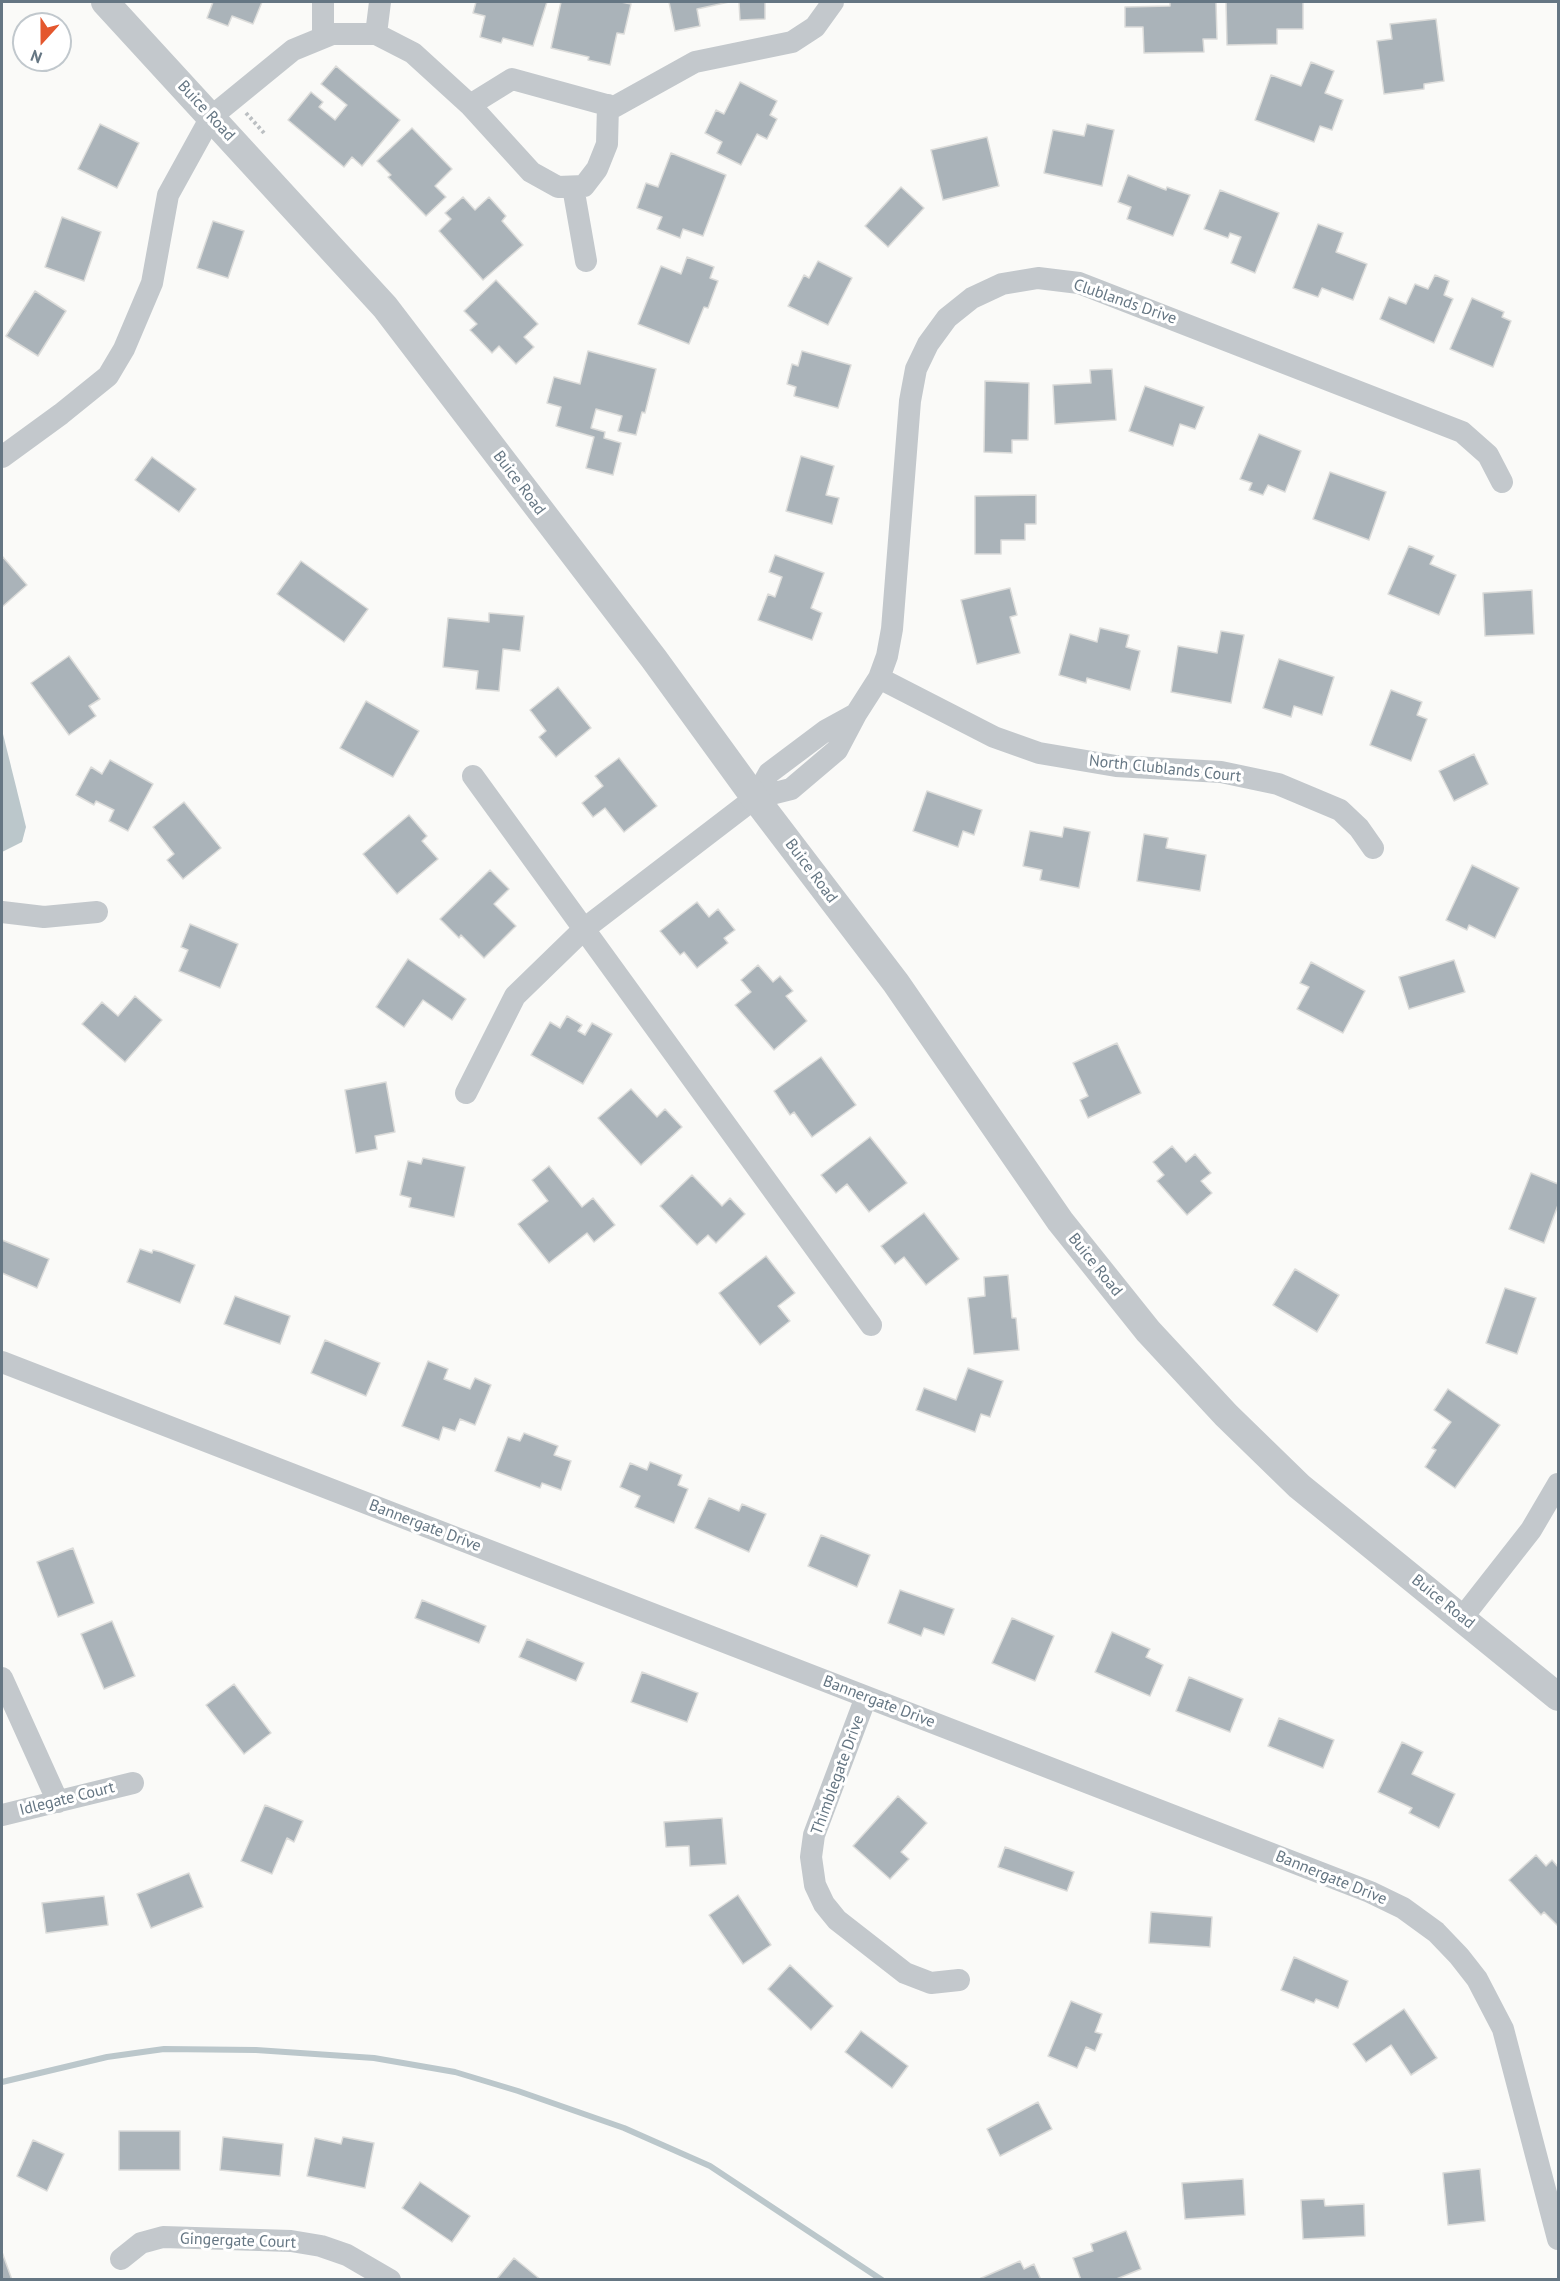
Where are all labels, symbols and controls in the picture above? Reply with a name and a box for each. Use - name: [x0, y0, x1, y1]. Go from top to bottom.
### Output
- north arrow: [12, 12, 72, 72]
- text: N: [28, 46, 45, 68]
- street label: Buice Road: [173, 77, 239, 145]
- street label: Clublands Drive: [1071, 275, 1179, 329]
- street label: Buice Road: [489, 447, 549, 519]
- street label: North Clublands Court: [1088, 751, 1242, 787]
- street label: Buice Road: [781, 835, 841, 907]
- street label: Buice Road: [1064, 1230, 1126, 1300]
- street label: Bannergate Drive: [366, 1496, 484, 1556]
- street label: Buice Road: [1408, 1571, 1478, 1633]
- street label: Bannergate Drive: [820, 1672, 938, 1732]
- street label: Thimblegate Drive: [807, 1712, 869, 1838]
- street label: Idlegate Court: [18, 1778, 116, 1820]
- street label: Bannergate Drive: [1273, 1847, 1389, 1909]
- street label: Gingergate Court: [180, 2229, 296, 2253]

